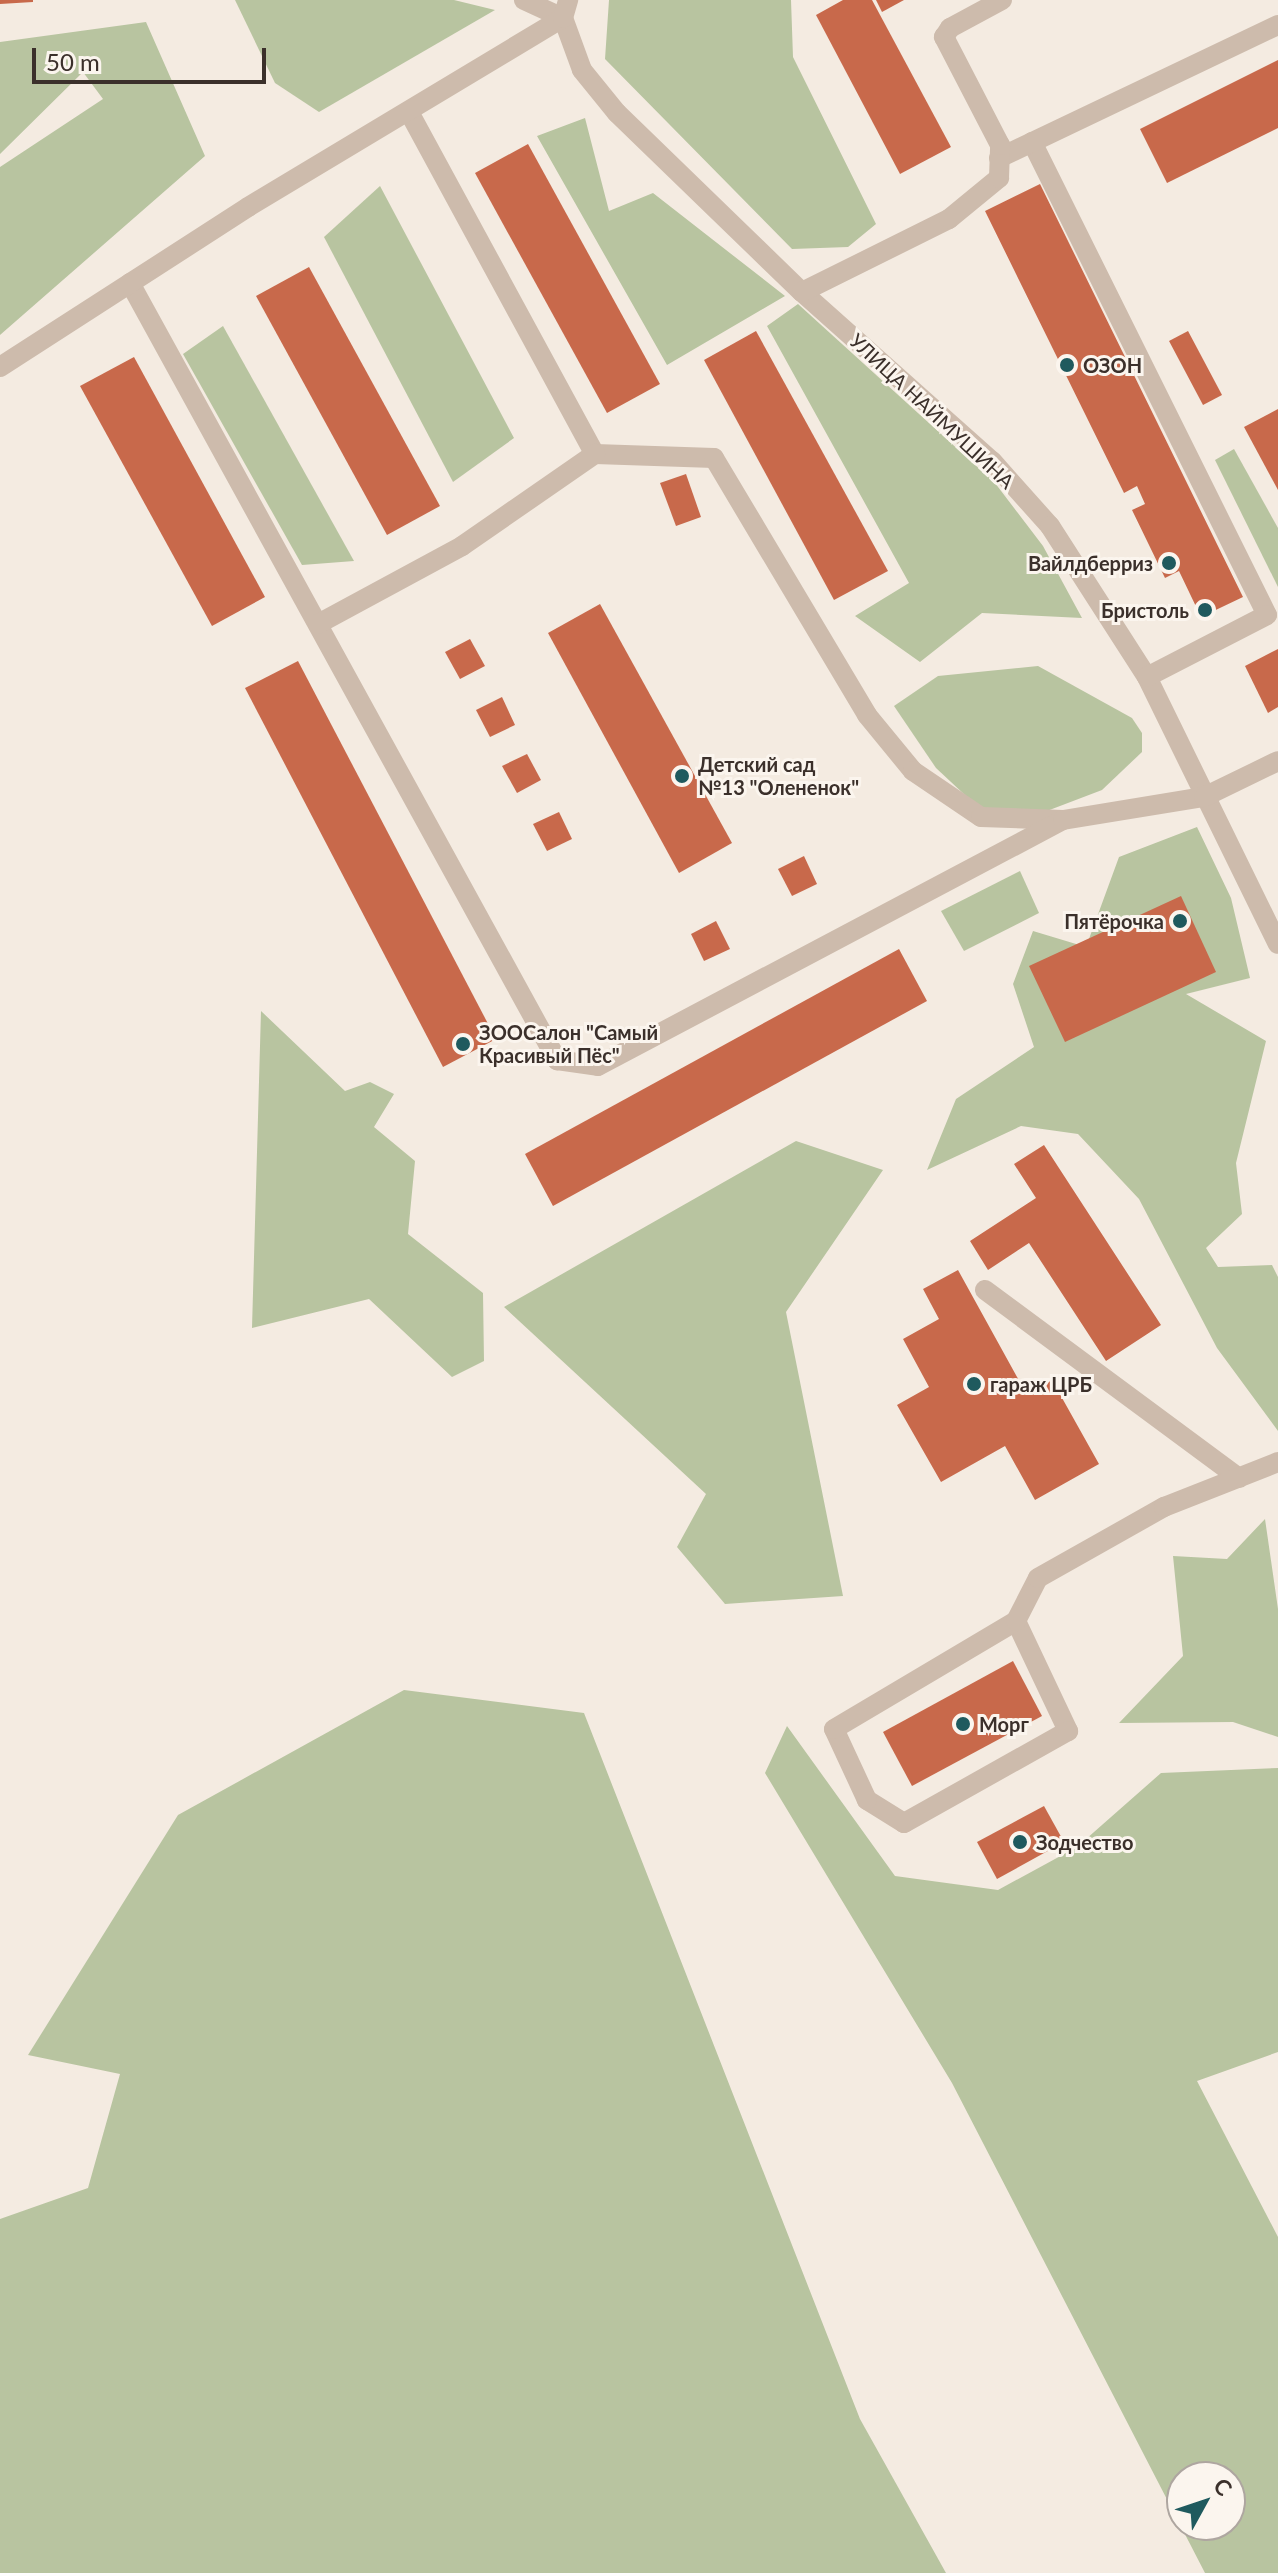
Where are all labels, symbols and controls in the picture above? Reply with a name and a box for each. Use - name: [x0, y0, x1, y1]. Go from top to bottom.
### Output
- scale bar: [36, 32, 270, 82]
- text: 50 m: [46, 47, 100, 76]
- street label: УЛИЦА НАЙМУШИНА: [845, 329, 1019, 493]
- place label: ОЗОН: [1083, 353, 1142, 377]
- marker: ОЗОН: [1058, 356, 1076, 374]
- place label: Вайлдберриз: [1028, 551, 1153, 575]
- marker: Вайлдберриз: [1160, 554, 1178, 572]
- place label: Бристоль: [1101, 598, 1189, 622]
- marker: Бристоль: [1196, 601, 1214, 619]
- place label: Детский сад №13 "Олененок": [698, 752, 859, 799]
- marker: Детский сад №13 "Олененок": [673, 767, 691, 785]
- place label: Пятёрочка: [1064, 909, 1164, 933]
- marker: Пятёрочка: [1171, 912, 1189, 930]
- place label: ЗООСалон "Самый Красивый Пёс": [479, 1020, 658, 1067]
- marker: ЗООСалон "Самый Красивый Пёс": [454, 1035, 472, 1053]
- place label: гараж ЦРБ: [990, 1372, 1092, 1396]
- marker: гараж ЦРБ: [965, 1375, 983, 1393]
- place label: Морг: [979, 1712, 1029, 1736]
- marker: Морг: [954, 1715, 972, 1733]
- place label: Зодчество: [1036, 1830, 1133, 1854]
- marker: Зодчество: [1011, 1833, 1029, 1851]
- north arrow: [1166, 2461, 1246, 2541]
- text: С: [1208, 2472, 1238, 2501]

